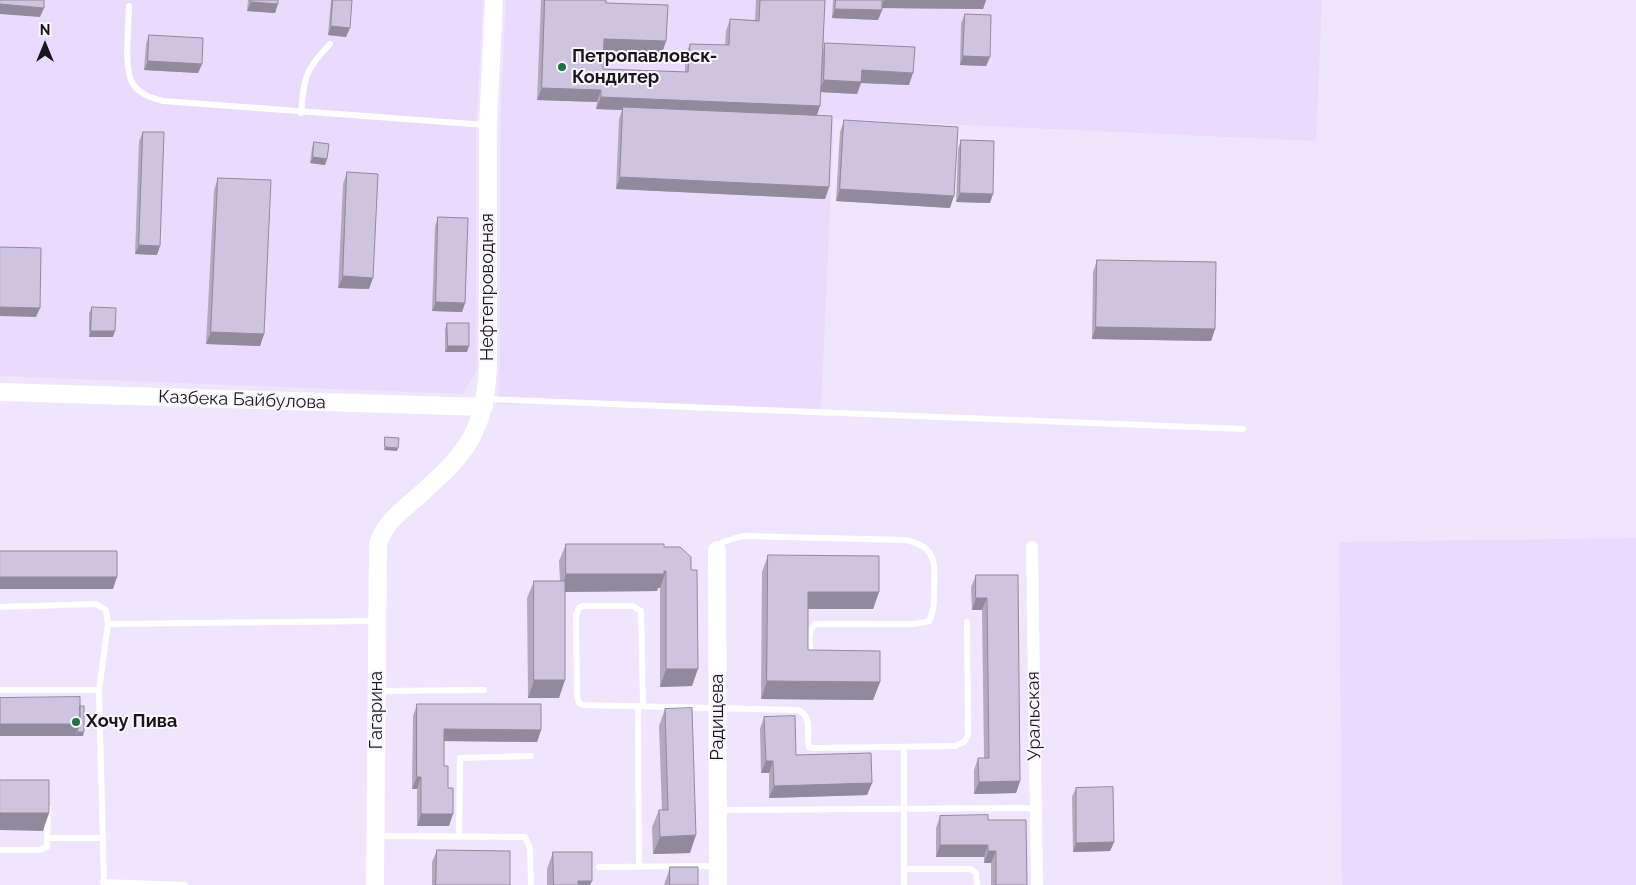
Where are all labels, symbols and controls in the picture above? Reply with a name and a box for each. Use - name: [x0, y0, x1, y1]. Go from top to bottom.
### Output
- north arrow: [20, 20, 70, 70]
- text: N: [40, 22, 50, 38]
- place label: Петропавловск- Кондитер: [572, 46, 717, 88]
- marker: Петропавловск- Кондитер: [556, 61, 568, 73]
- street label: Нефтепроводная: [477, 213, 499, 361]
- street label: Казбека Байбулова: [158, 386, 326, 414]
- street label: Гагарина: [366, 671, 388, 749]
- street label: Уральская: [1022, 671, 1046, 761]
- street label: Радищева: [707, 674, 729, 760]
- place label: Хочу Пива: [86, 711, 177, 733]
- marker: Хочу Пива: [70, 716, 82, 728]

